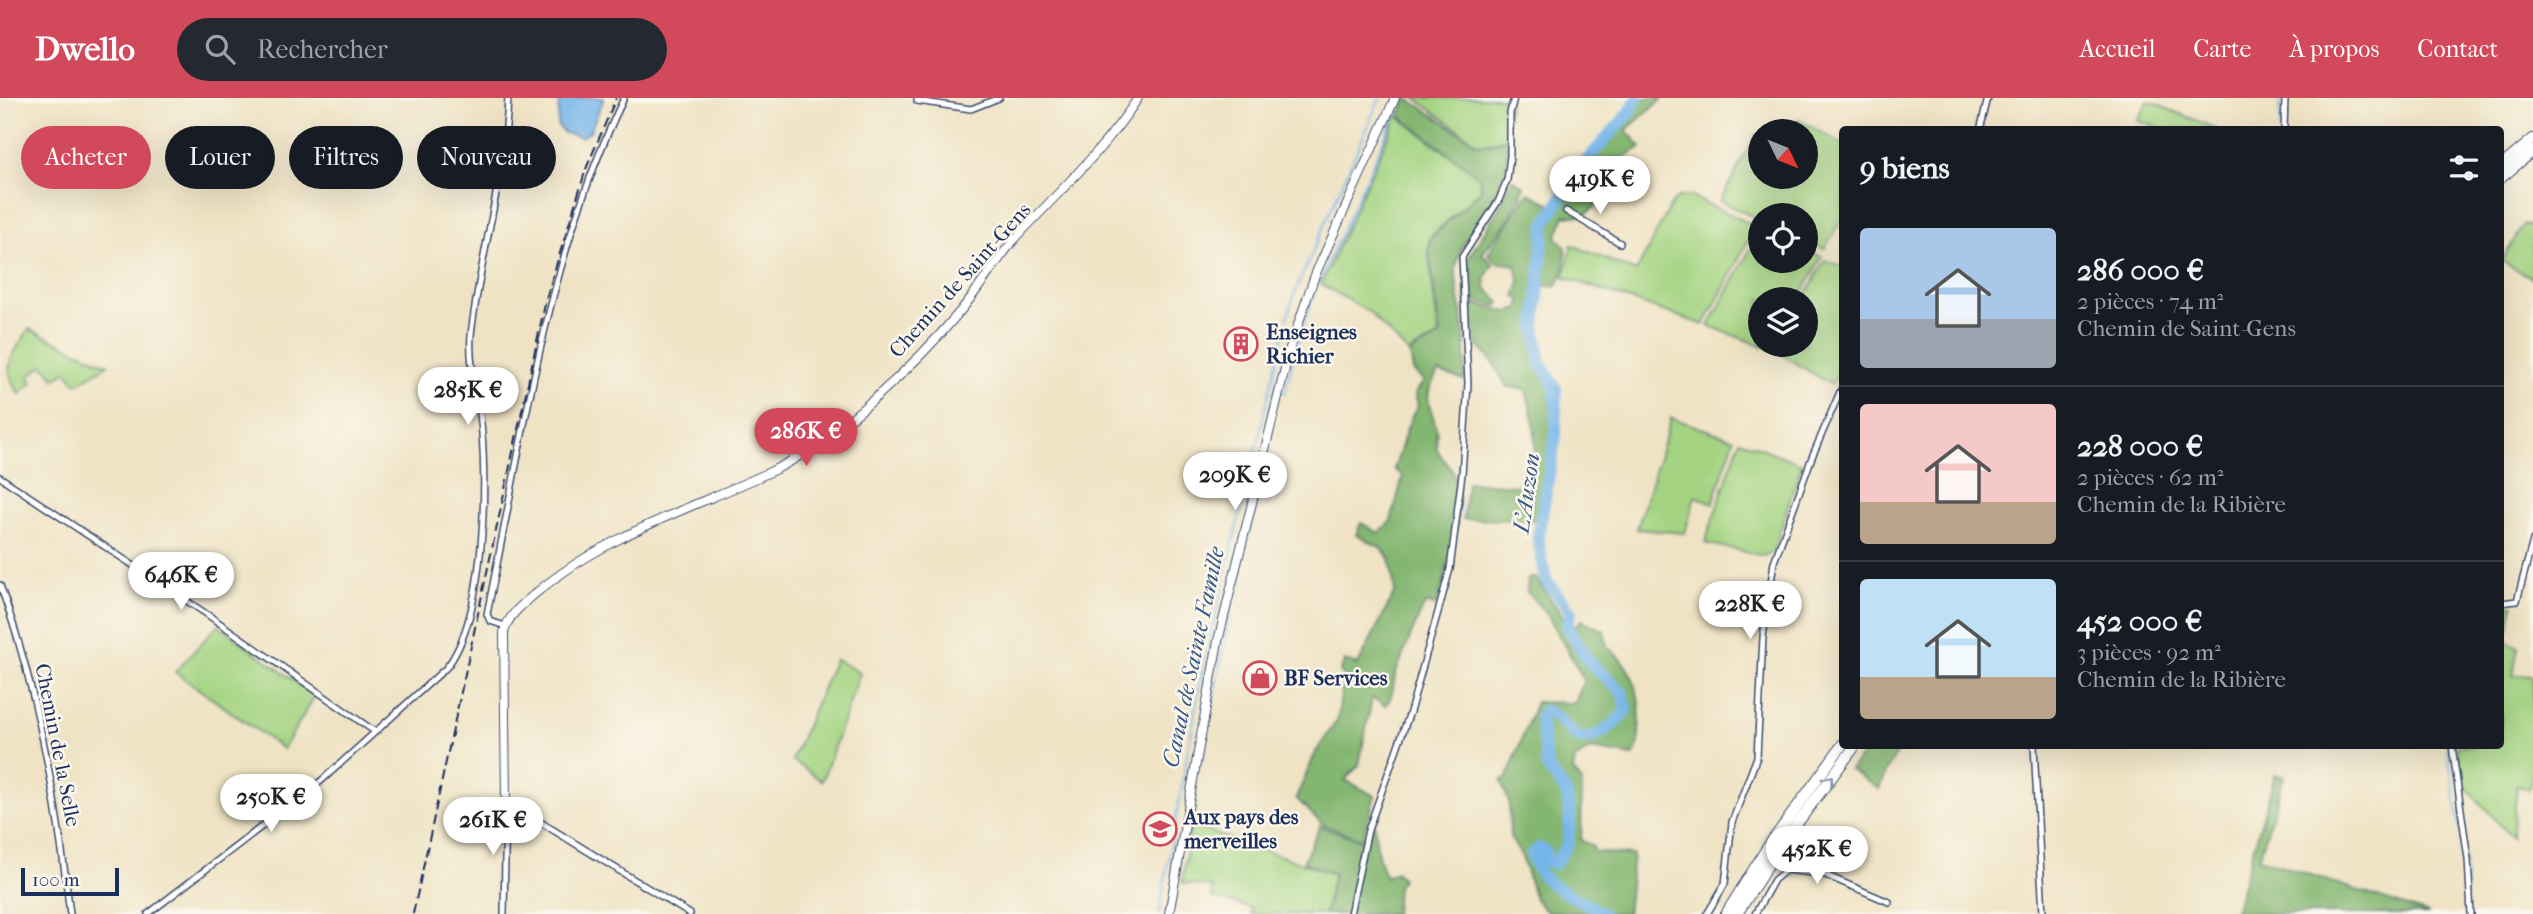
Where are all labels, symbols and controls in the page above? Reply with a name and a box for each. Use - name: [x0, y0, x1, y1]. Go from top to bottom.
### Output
- search box: [177, 18, 667, 81]
- text: Dwello: [35, 30, 135, 69]
- icon: search: [201, 30, 239, 68]
- text: Rechercher: [257, 34, 388, 65]
- text: Accueil: [2080, 35, 2155, 63]
- text: Carte: [2193, 35, 2251, 63]
- text: À propos: [2289, 35, 2379, 63]
- text: Contact: [2417, 35, 2498, 63]
- north arrow: [1748, 119, 1818, 189]
- map controls: [1748, 119, 1818, 357]
- chip: Acheter: [21, 126, 151, 189]
- chip: Louer: [165, 126, 275, 189]
- chip: Filtres: [289, 126, 403, 189]
- chip: Nouveau: [417, 126, 556, 189]
- icon: filters: [2445, 149, 2483, 187]
- text: 9 biens: [1860, 151, 1950, 186]
- pin: 419K €: [1543, 156, 1657, 216]
- text: 419K €: [1565, 165, 1635, 192]
- street label: Chemin de Saint-Gens: [884, 198, 1036, 362]
- button: locate: [1748, 203, 1818, 273]
- text: 286 000 €: [2077, 253, 2204, 288]
- icon: home: [1916, 256, 2000, 340]
- button: layers: [1748, 287, 1818, 357]
- text: 2 pièces · 74 m²: [2077, 288, 2223, 315]
- text: Chemin de Saint-Gens: [2077, 315, 2296, 342]
- place label: Enseignes Richier: [1266, 320, 1357, 368]
- building icon: Enseignes Richier: [1222, 325, 1260, 363]
- pin: 285K €: [411, 368, 525, 427]
- text: 285K €: [434, 376, 502, 403]
- pin: 286K €: [749, 408, 863, 468]
- text: 286K €: [770, 417, 842, 444]
- text: 228 000 €: [2077, 429, 2203, 464]
- icon: home: [1916, 432, 2000, 516]
- water label: L'Auzon: [1507, 451, 1545, 537]
- pin: 209K €: [1178, 452, 1292, 512]
- text: 209K €: [1199, 461, 1271, 488]
- text: 2 pièces · 62 m²: [2077, 464, 2223, 491]
- text: Chemin de la Ribière: [2077, 491, 2286, 518]
- water label: Canal de Sainte Famille: [1157, 544, 1230, 770]
- pin: 646K €: [124, 552, 238, 612]
- text: 646K €: [144, 561, 218, 588]
- pin: 228K €: [1693, 582, 1807, 641]
- text: 228K €: [1715, 590, 1785, 617]
- text: 452 000 €: [2077, 604, 2203, 639]
- icon: home: [1916, 607, 2000, 691]
- text: 3 pièces · 92 m²: [2077, 639, 2221, 666]
- shop icon: BF Services: [1241, 659, 1279, 697]
- street label: Chemin de la Selle: [30, 661, 86, 829]
- place label: BF Services: [1284, 666, 1388, 690]
- text: Chemin de la Ribière: [2077, 666, 2286, 693]
- pin: 250K €: [214, 774, 328, 834]
- one-way arrow: [1820, 775, 1833, 788]
- text: 250K €: [236, 783, 306, 810]
- pin: 261K €: [436, 798, 550, 857]
- place label: Aux pays des merveilles: [1182, 805, 1299, 853]
- text: 261K €: [459, 806, 527, 833]
- school or university icon: Aux pays des merveilles: [1141, 810, 1179, 848]
- pin: 452K €: [1760, 826, 1874, 886]
- text: 452K €: [1782, 835, 1852, 862]
- scale bar: [21, 865, 119, 897]
- text: 100 m: [32, 869, 80, 891]

